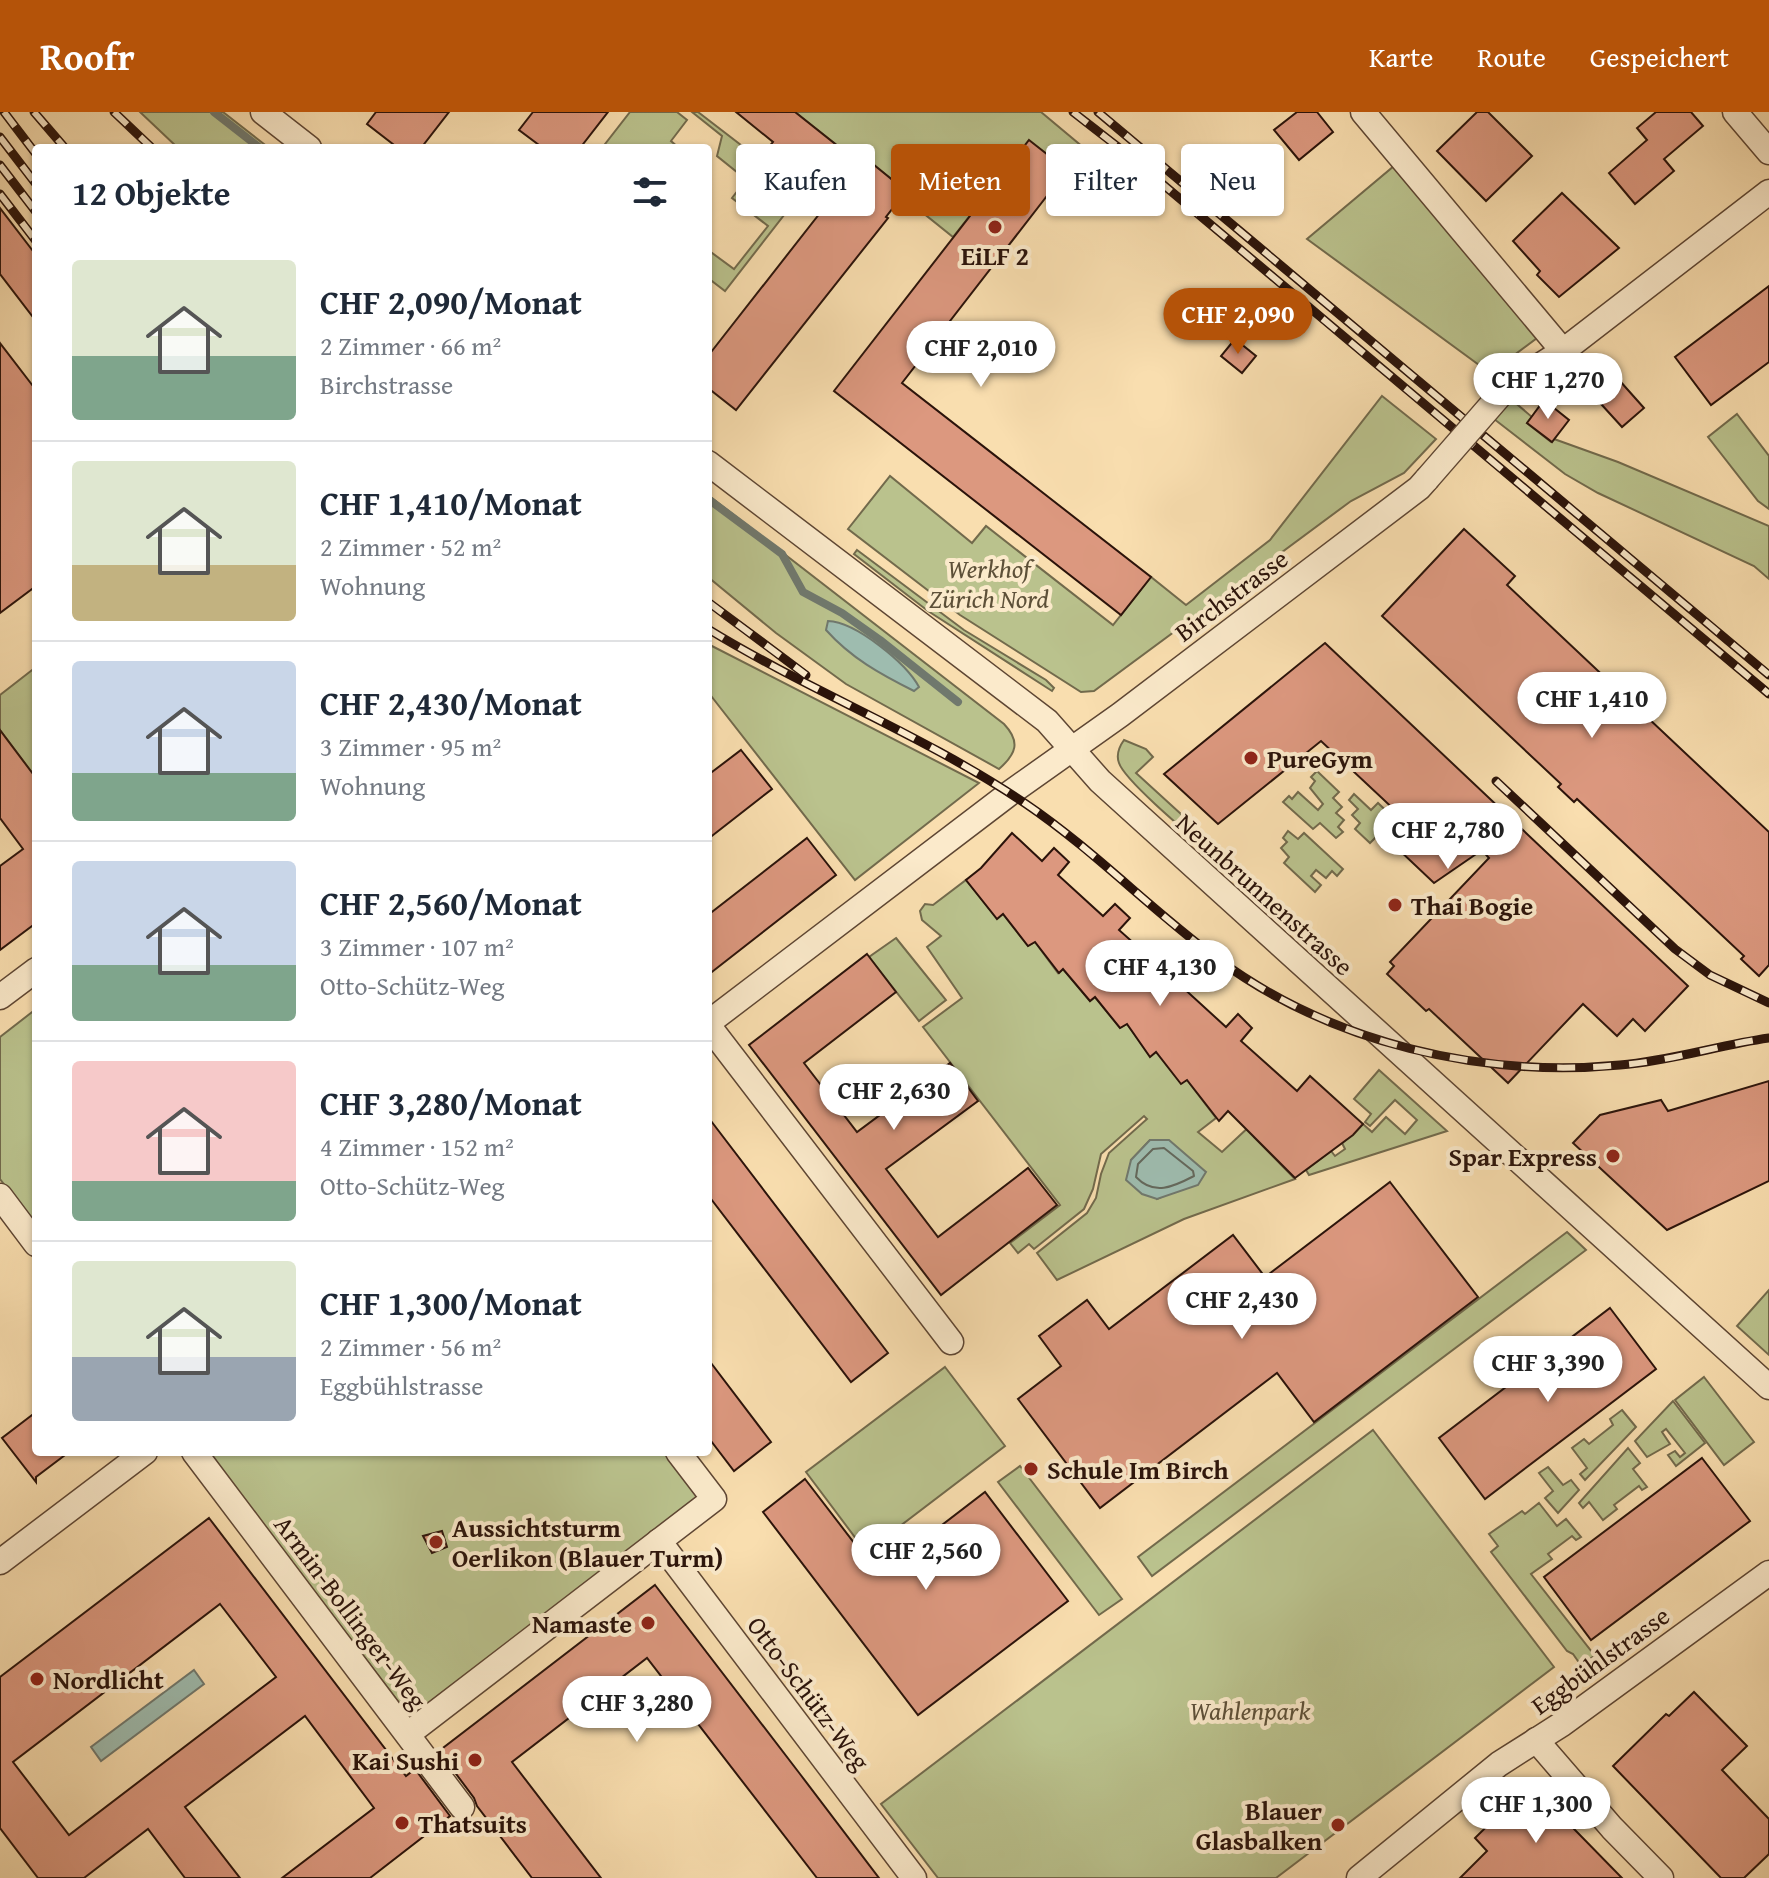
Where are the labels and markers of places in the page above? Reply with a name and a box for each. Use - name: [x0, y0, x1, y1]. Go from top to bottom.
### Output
- marker: EiLF 2: [986, 218, 1004, 236]
- place label: EiLF 2: [961, 236, 1029, 275]
- pin: CHF 2,090: [1146, 288, 1330, 356]
- pin: CHF 2,010: [889, 321, 1073, 389]
- pin: CHF 1,270: [1456, 353, 1640, 421]
- pin: CHF 1,410: [1500, 672, 1684, 740]
- place label: PureGym: [1267, 739, 1373, 778]
- marker: PureGym: [1242, 749, 1260, 767]
- pin: CHF 2,780: [1356, 803, 1540, 871]
- place label: Thai Bogie: [1411, 886, 1533, 925]
- marker: Thai Bogie: [1386, 896, 1404, 914]
- pin: CHF 4,130: [1068, 940, 1252, 1008]
- pin: CHF 2,630: [802, 1064, 986, 1132]
- place label: Spar Express: [1448, 1137, 1597, 1176]
- marker: Spar Express: [1604, 1147, 1622, 1165]
- pin: CHF 2,430: [1150, 1273, 1334, 1341]
- pin: CHF 3,390: [1456, 1336, 1640, 1404]
- place label: Schule Im Birch: [1047, 1450, 1229, 1489]
- marker: Schule Im Birch: [1022, 1460, 1040, 1478]
- place label: Aussichtsturm Oerlikon (Blauer Turm): [452, 1508, 723, 1577]
- pin: CHF 2,560: [834, 1524, 1018, 1592]
- marker: Aussichtsturm Oerlikon (Blauer Turm): [427, 1533, 445, 1551]
- place label: Namaste: [532, 1604, 632, 1643]
- marker: Namaste: [639, 1614, 657, 1632]
- place label: Nordlicht: [53, 1660, 164, 1699]
- marker: Nordlicht: [28, 1670, 46, 1688]
- pin: CHF 3,280: [545, 1676, 729, 1744]
- place label: Kai Sushi: [352, 1741, 459, 1780]
- marker: Kai Sushi: [466, 1751, 484, 1769]
- pin: CHF 1,300: [1444, 1777, 1628, 1845]
- place label: Blauer Glasbalken: [1196, 1791, 1323, 1860]
- place label: Thatsuits: [418, 1804, 527, 1843]
- marker: Thatsuits: [393, 1814, 411, 1832]
- marker: Blauer Glasbalken: [1329, 1816, 1347, 1834]

